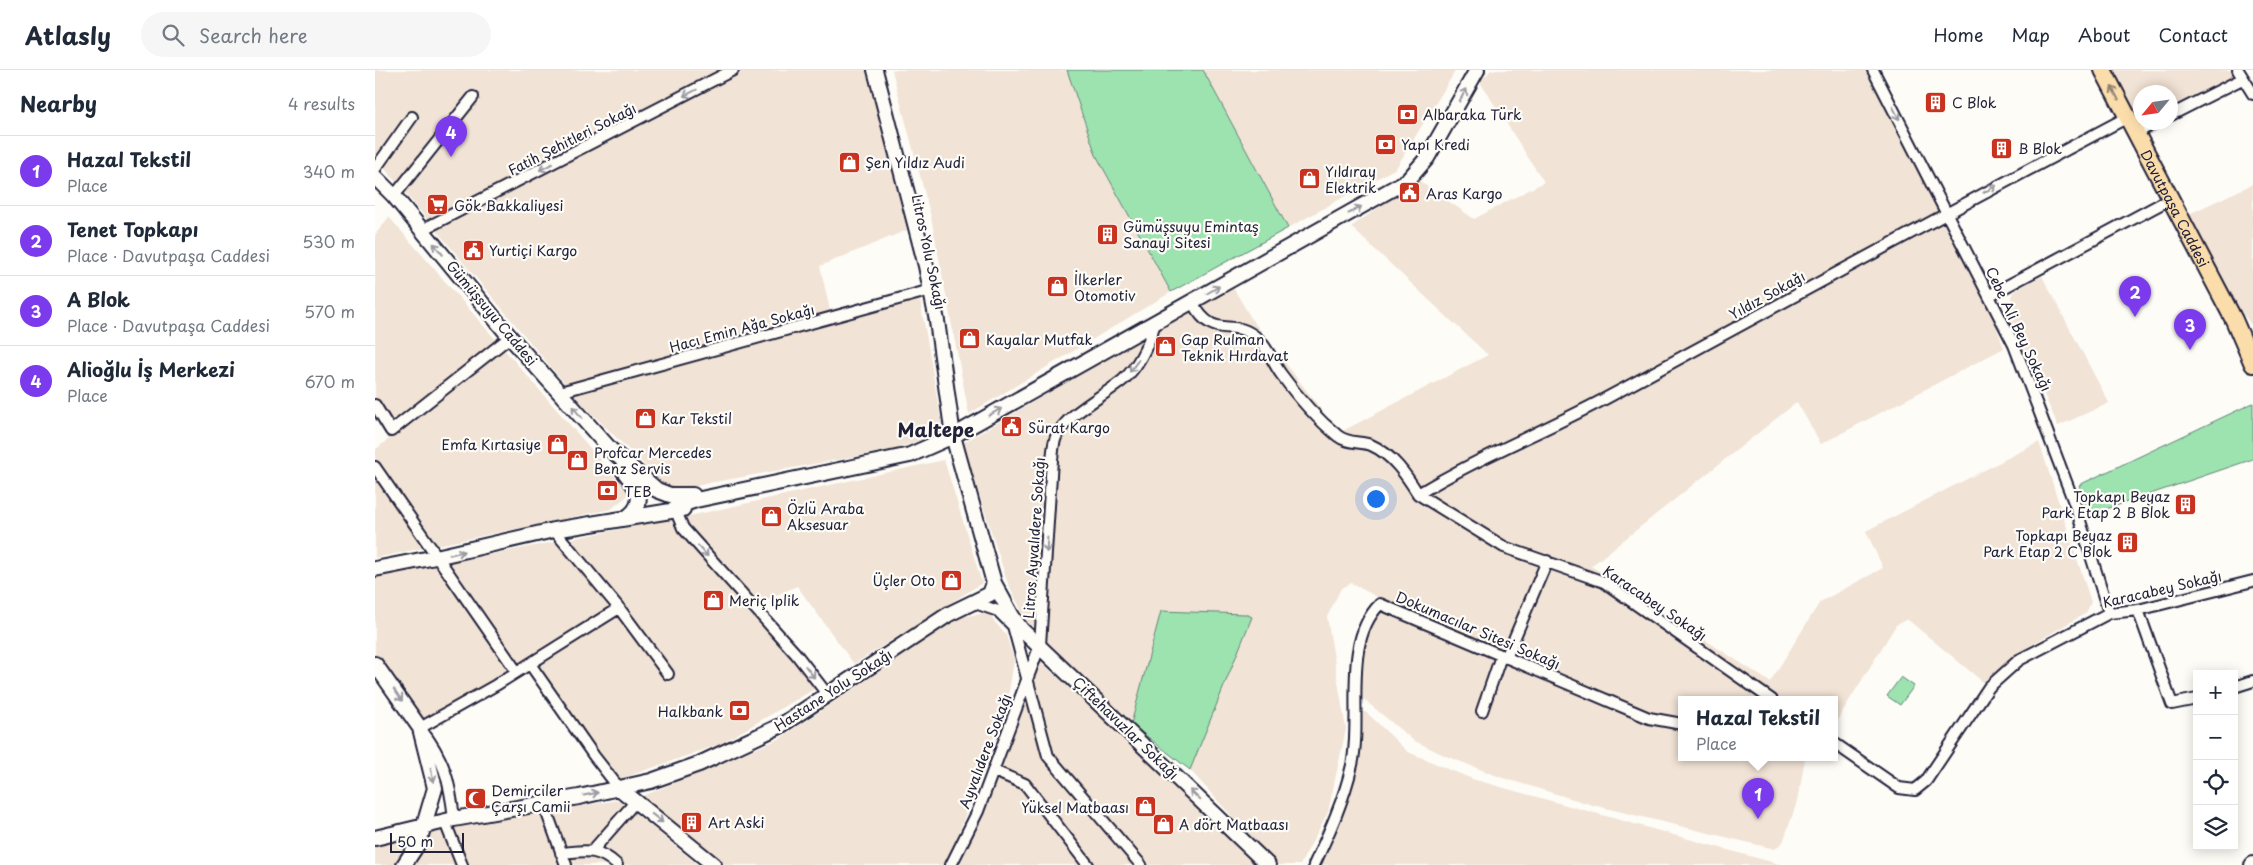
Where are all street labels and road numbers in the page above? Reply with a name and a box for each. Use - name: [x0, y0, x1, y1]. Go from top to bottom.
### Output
- street label: Fatih Şehitleri Sokağı: [504, 98, 640, 180]
- street label: Davutpaşa Caddesi: [2136, 146, 2215, 271]
- street label: Litros Yolu Sokağı: [907, 192, 951, 312]
- street label: Gümüşsuyu Caddesi: [442, 256, 542, 370]
- street label: Cebe Ali Bey Sokağı: [1981, 263, 2057, 395]
- street label: Yıldız Sokağı: [1725, 265, 1809, 325]
- street label: Hacı Emin Ağa Sokağı: [667, 298, 817, 358]
- street label: Litros Ayvalıdere Sokağı: [1018, 457, 1050, 619]
- street label: Karacabey Sokağı: [1599, 560, 1711, 646]
- street label: Karacabey Sokağı: [2100, 565, 2224, 613]
- street label: Dokumacılar Sitesi Sokağı: [1392, 586, 1564, 674]
- street label: Hastane Yolu Sokağı: [770, 644, 896, 736]
- street label: Çiftehavuzlar Sokağı: [1068, 672, 1184, 784]
- street label: Ayvalıdere Sokağı: [953, 690, 1017, 812]

